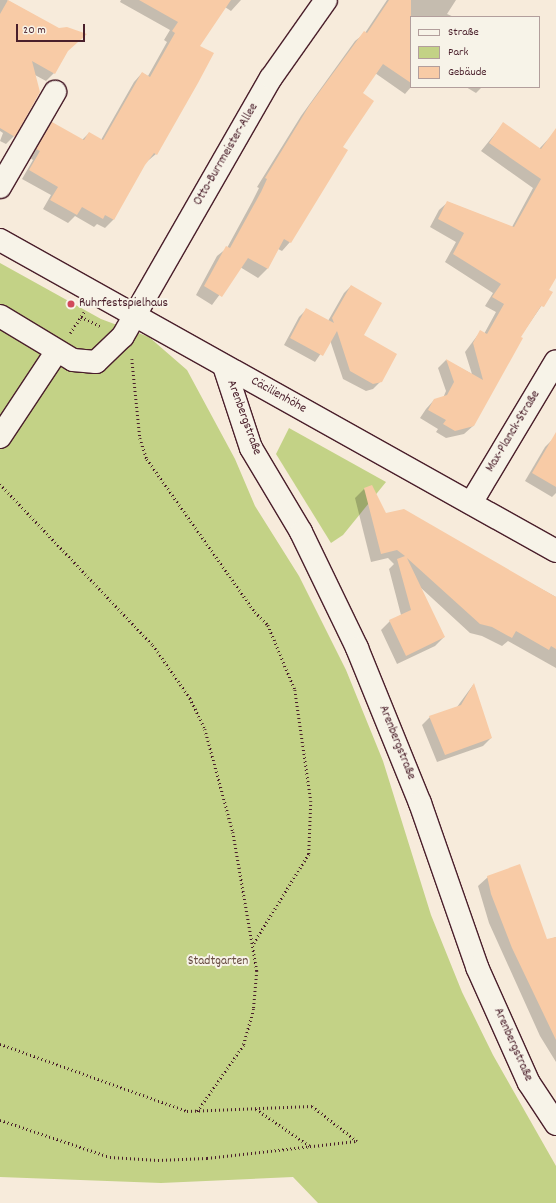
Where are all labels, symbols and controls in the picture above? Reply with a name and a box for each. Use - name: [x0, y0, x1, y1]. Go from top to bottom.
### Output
- scale bar: [18, 16, 87, 42]
- legend: [410, 16, 540, 88]
- text: 20 m: [23, 22, 46, 39]
- text: Straße: [448, 24, 479, 41]
- text: Park: [448, 44, 468, 61]
- text: Gebäude: [448, 64, 487, 81]
- street label: Otto-Burrmeister-Allee: [191, 101, 263, 209]
- place label: Ruhrfestspielhaus: [79, 296, 168, 312]
- marker: Ruhrfestspielhaus: [66, 299, 76, 309]
- street label: Cäcilienhöhe: [247, 374, 309, 418]
- street label: Arenbergstraße: [222, 378, 264, 458]
- street label: Max-Planck-Straße: [484, 388, 544, 476]
- street label: Arenbergstraße: [374, 704, 418, 782]
- park label: Stadtgarten: [188, 954, 248, 970]
- street label: Arenbergstraße: [489, 1006, 535, 1084]

